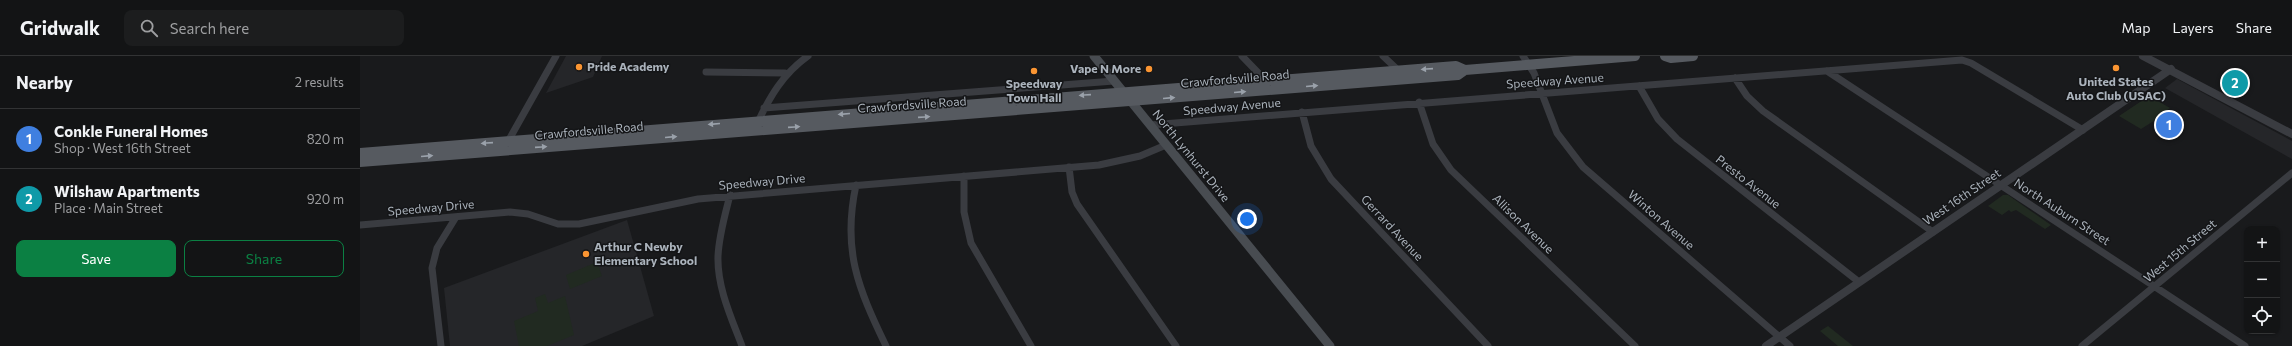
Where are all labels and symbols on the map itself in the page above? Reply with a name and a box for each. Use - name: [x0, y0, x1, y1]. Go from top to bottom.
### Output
- place label: Pride Academy: [587, 59, 670, 73]
- place label: Vape N More: [1070, 61, 1141, 75]
- marker: Pride Academy: [574, 62, 584, 72]
- marker: United States Auto Club (USAC): [2111, 63, 2121, 73]
- marker: Vape N More: [1144, 64, 1154, 74]
- one-way arrow: [1421, 65, 1433, 72]
- marker: Speedway Town Hall: [1029, 66, 1039, 76]
- street label: Crawfordsville Road: [1180, 66, 1290, 90]
- pin: 2: [2222, 68, 2248, 98]
- street label: Speedway Avenue: [1506, 70, 1604, 90]
- place label: United States Auto Club (USAC): [2066, 74, 2166, 102]
- place label: Speedway Town Hall: [1006, 76, 1063, 104]
- one-way arrow: [1306, 83, 1318, 90]
- one-way arrow: [1234, 88, 1246, 95]
- one-way arrow: [1079, 92, 1091, 99]
- street label: Crawfordsville Road: [857, 93, 967, 115]
- one-way arrow: [1163, 94, 1175, 101]
- street label: Speedway Avenue: [1183, 95, 1281, 117]
- street label: North Lynhurst Drive: [1150, 106, 1233, 204]
- pin: 1: [2156, 110, 2182, 140]
- one-way arrow: [838, 111, 850, 118]
- one-way arrow: [918, 114, 930, 121]
- street label: Crawfordsville Road: [534, 118, 644, 142]
- one-way arrow: [708, 121, 720, 128]
- one-way arrow: [788, 124, 800, 131]
- one-way arrow: [665, 134, 677, 141]
- one-way arrow: [481, 139, 493, 146]
- one-way arrow: [535, 144, 547, 151]
- street label: Presto Avenue: [1713, 152, 1784, 211]
- one-way arrow: [421, 153, 433, 160]
- street label: West 16th Street: [1920, 165, 2003, 227]
- street label: Speedway Drive: [718, 170, 806, 192]
- street label: North Auburn Street: [2012, 175, 2113, 247]
- street label: Winton Avenue: [1626, 187, 1698, 252]
- street label: Allison Avenue: [1490, 191, 1557, 256]
- street label: Gerrard Avenue: [1359, 192, 1427, 263]
- street label: Speedway Drive: [387, 196, 475, 218]
- your location: [1237, 209, 1257, 229]
- street label: West 15th Street: [2140, 216, 2219, 285]
- place label: Arthur C Newby Elementary School: [594, 239, 697, 267]
- marker: Arthur C Newby Elementary School: [581, 249, 591, 259]

